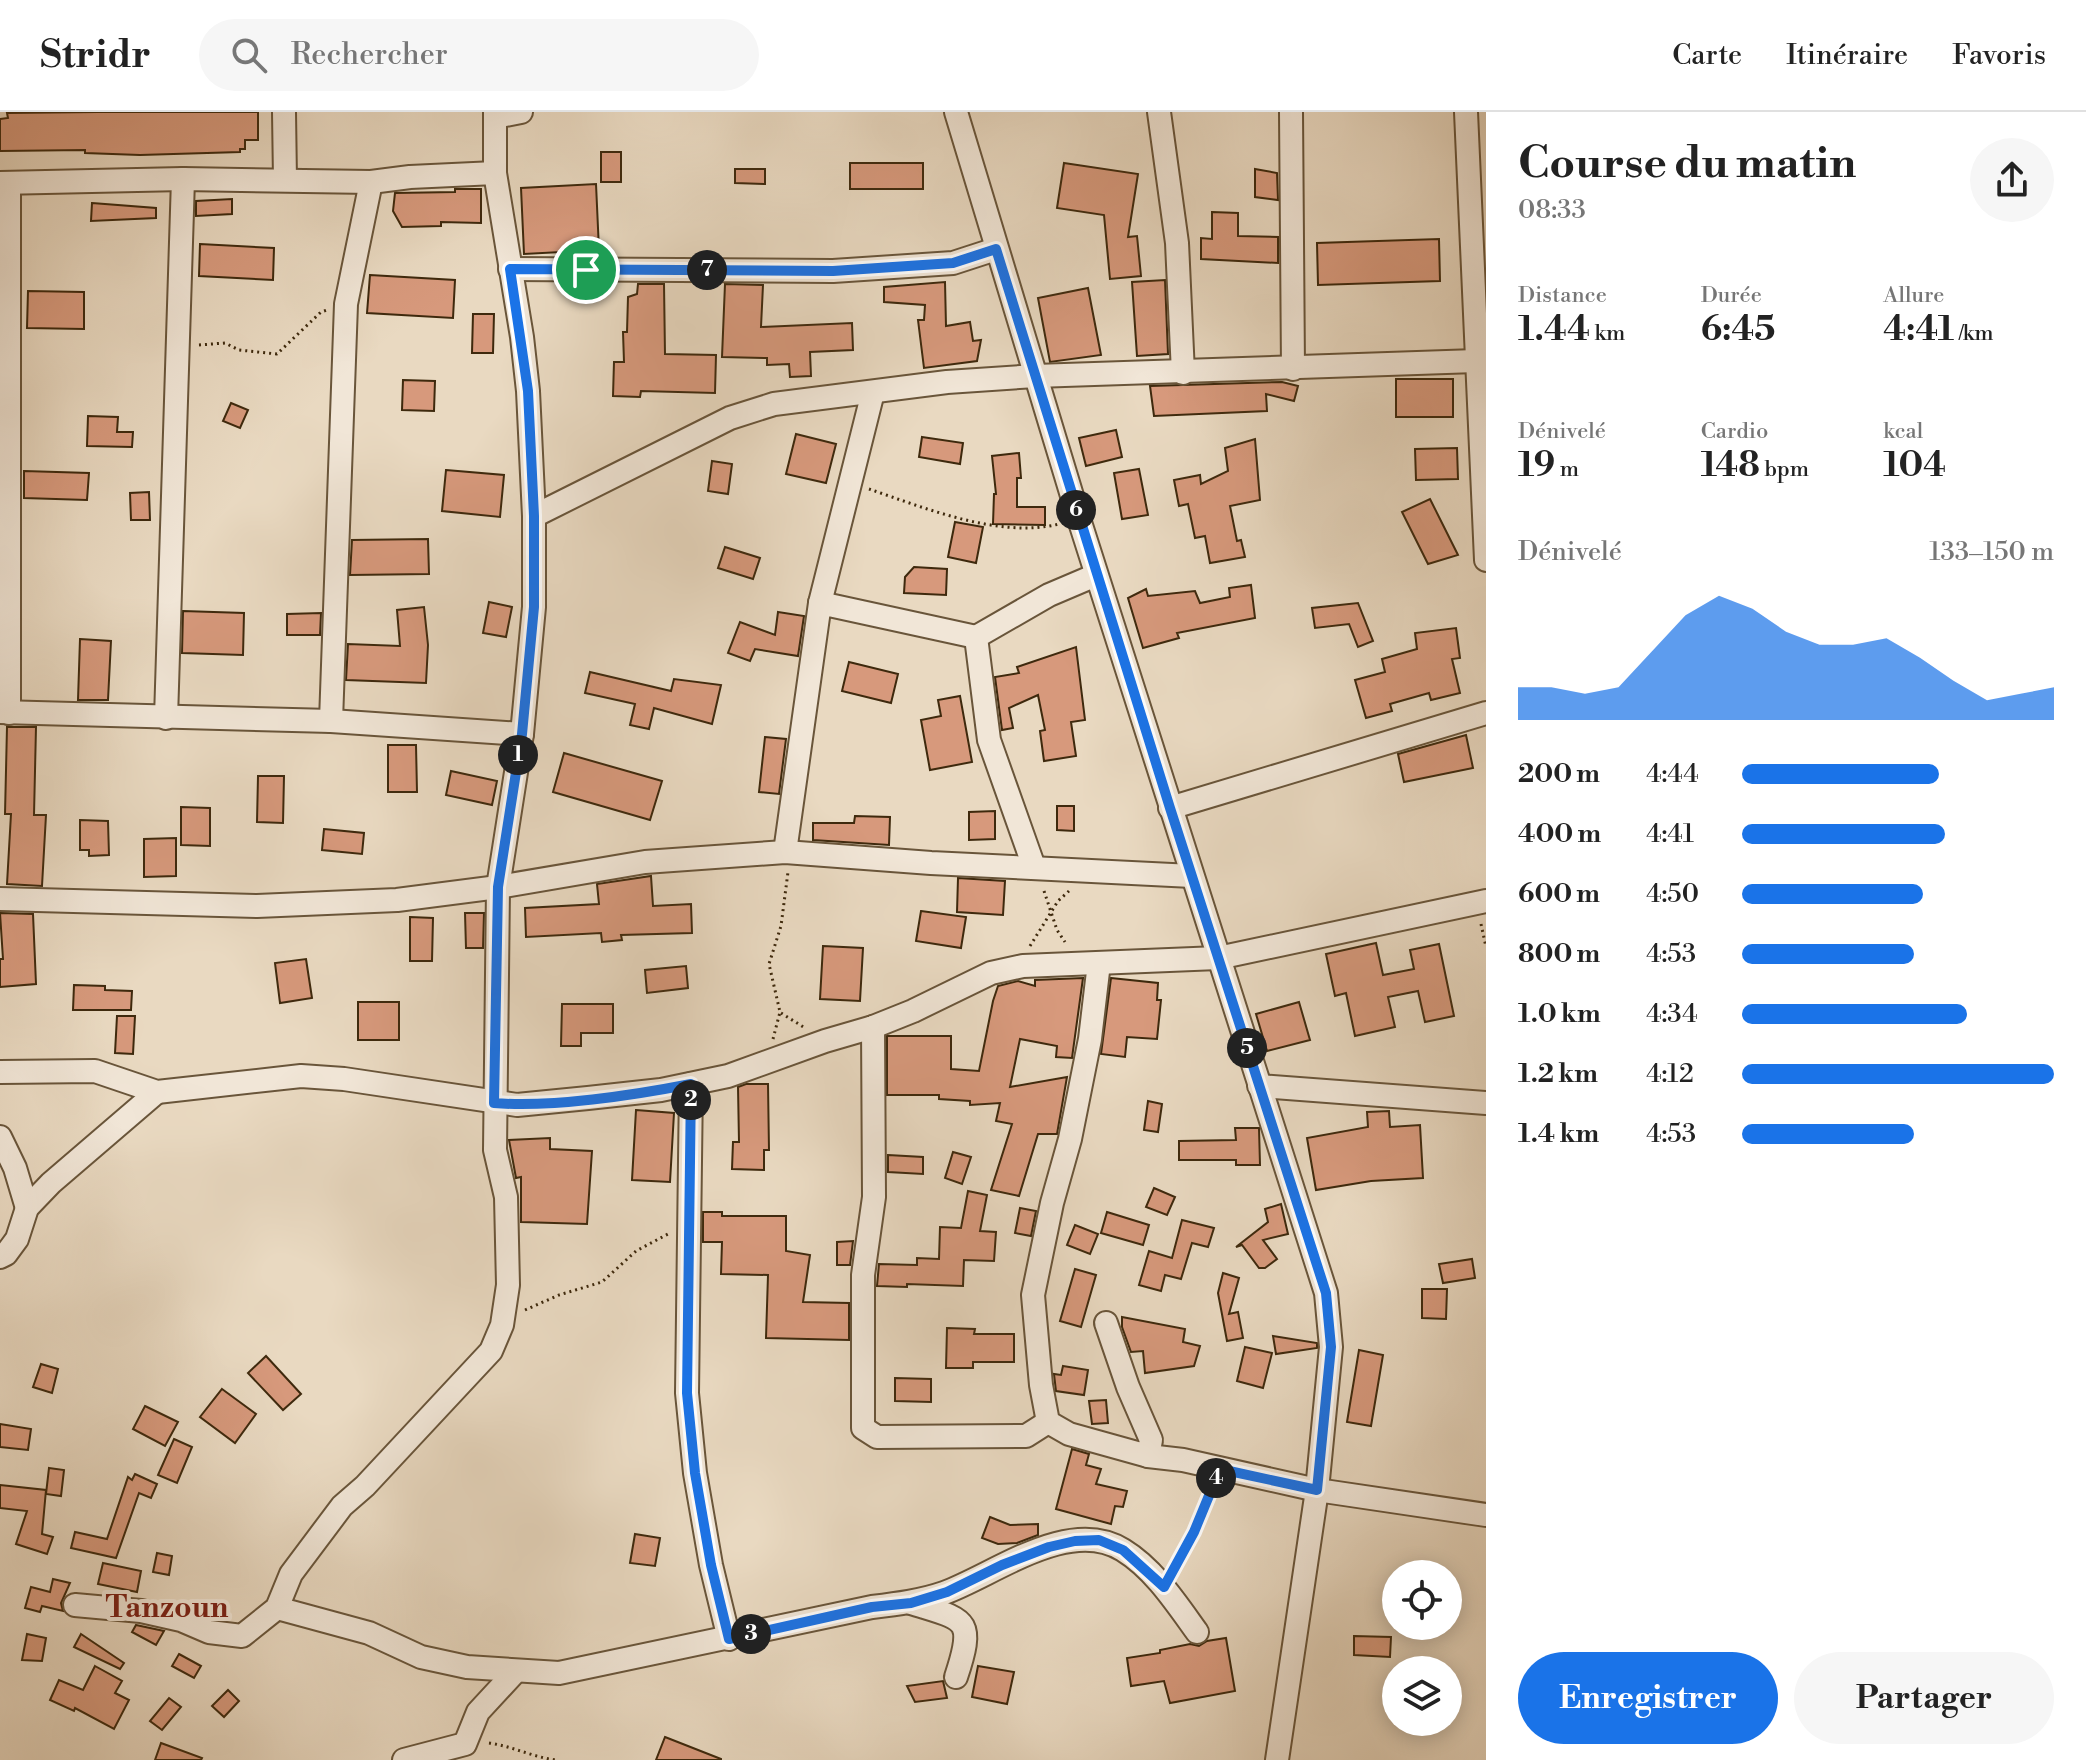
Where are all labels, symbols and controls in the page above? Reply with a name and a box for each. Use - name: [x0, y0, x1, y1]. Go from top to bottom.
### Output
- search box: [199, 19, 759, 91]
- text: Stridr: [40, 32, 151, 79]
- icon: search: [227, 33, 271, 77]
- text: Rechercher: [291, 36, 448, 74]
- text: Carte: [1672, 38, 1742, 73]
- text: Itinéraire: [1786, 38, 1908, 73]
- text: Favoris: [1952, 38, 2046, 73]
- text: Course du matin: [1518, 136, 1856, 191]
- button: share: [1970, 138, 2054, 222]
- text: 08:33: [1518, 194, 1586, 226]
- pin: [552, 236, 620, 304]
- icon: arrive: [564, 248, 608, 292]
- pin: 7: [687, 250, 727, 290]
- text: 7: [701, 256, 713, 283]
- text: Distance: [1518, 282, 1607, 309]
- text: Durée: [1701, 282, 1762, 309]
- text: Allure: [1883, 282, 1944, 309]
- text: 1.44: [1518, 309, 1590, 351]
- text: 6:45: [1701, 309, 1775, 351]
- text: 4:41: [1883, 309, 1954, 351]
- text: km: [1590, 320, 1625, 347]
- text: /km: [1954, 320, 1994, 347]
- text: Dénivelé: [1518, 418, 1606, 445]
- text: Cardio: [1701, 418, 1768, 445]
- text: kcal: [1883, 418, 1923, 445]
- text: 19: [1518, 445, 1555, 487]
- text: 148: [1701, 445, 1760, 487]
- text: 104: [1883, 445, 1946, 487]
- text: m: [1555, 456, 1579, 483]
- text: bpm: [1760, 456, 1809, 483]
- pin: 6: [1056, 490, 1096, 530]
- text: 6: [1069, 496, 1083, 523]
- text: Dénivelé: [1518, 536, 1622, 568]
- text: 133–150 m: [1929, 536, 2054, 568]
- pin: 1: [498, 735, 538, 775]
- text: 1: [513, 741, 523, 768]
- text: 200 m: [1518, 758, 1600, 790]
- text: 4:44: [1646, 758, 1699, 790]
- text: 400 m: [1518, 818, 1601, 850]
- text: 4:41: [1646, 818, 1694, 850]
- text: 600 m: [1518, 878, 1600, 910]
- text: 4:50: [1646, 878, 1699, 910]
- text: 800 m: [1518, 938, 1600, 970]
- text: 4:53: [1646, 938, 1696, 970]
- text: 1.0 km: [1518, 998, 1601, 1030]
- text: 4:34: [1646, 998, 1698, 1030]
- pin: 5: [1227, 1028, 1267, 1068]
- text: 5: [1240, 1034, 1254, 1061]
- text: 1.2 km: [1518, 1058, 1598, 1090]
- text: 4:12: [1646, 1058, 1694, 1090]
- pin: 2: [671, 1080, 711, 1120]
- text: 2: [684, 1086, 698, 1113]
- text: 1.4 km: [1518, 1118, 1599, 1150]
- text: 4:53: [1646, 1118, 1696, 1150]
- pin: 4: [1196, 1458, 1236, 1498]
- text: 4: [1209, 1464, 1223, 1491]
- map controls: [1382, 1560, 1462, 1736]
- button: locate: [1382, 1560, 1462, 1640]
- district label: Tanzoun: [106, 1589, 229, 1627]
- pin: 3: [731, 1614, 771, 1654]
- text: 3: [744, 1620, 758, 1647]
- button: Enregistrer: [1518, 1652, 1778, 1744]
- button: Partager: [1794, 1652, 2054, 1744]
- button: layers: [1382, 1656, 1462, 1736]

